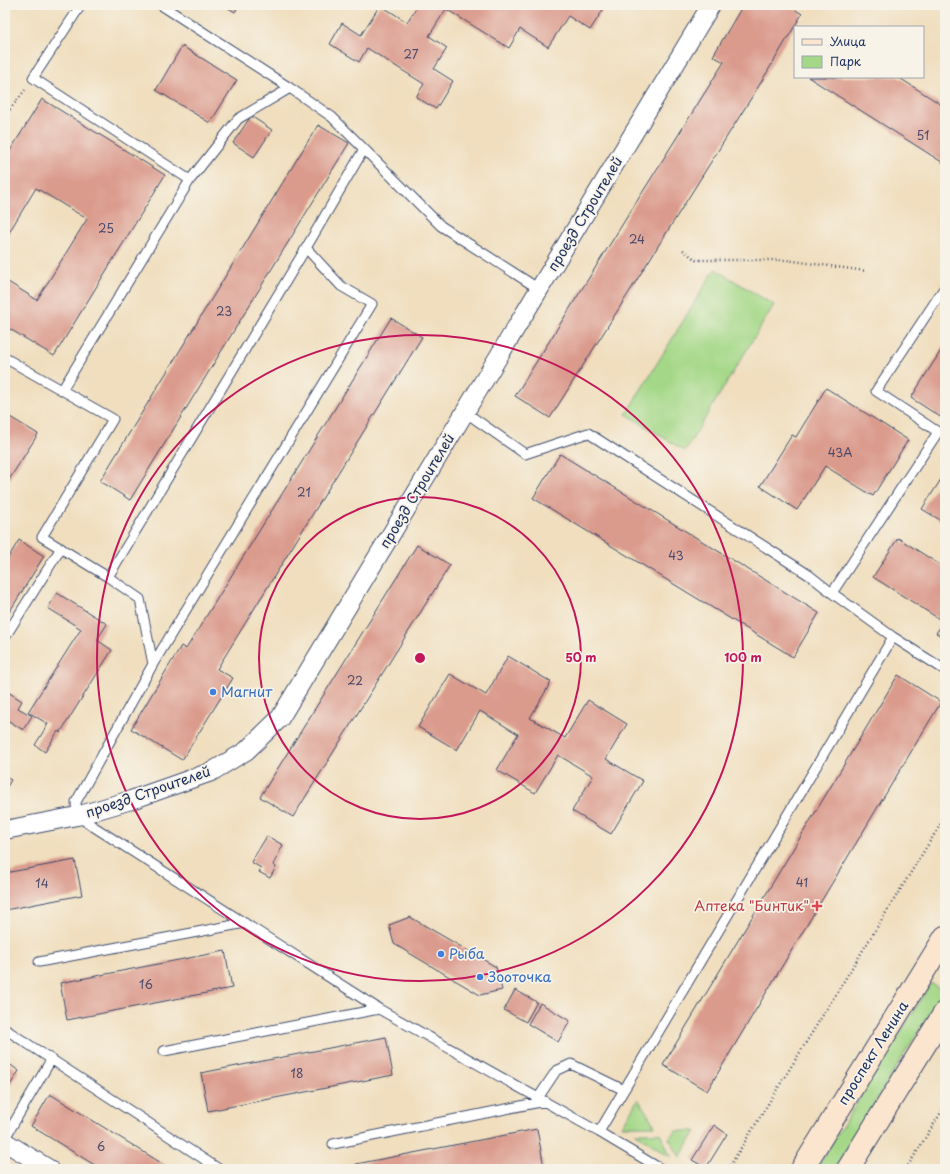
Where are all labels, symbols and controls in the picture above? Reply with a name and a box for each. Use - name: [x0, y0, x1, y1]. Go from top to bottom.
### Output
- legend: [794, 26, 924, 78]
- text: Улица: [830, 32, 866, 50]
- house number: 27: [404, 45, 419, 63]
- text: Парк: [830, 52, 862, 70]
- house number: 51: [917, 126, 929, 144]
- street label: проезд Строителей: [542, 152, 627, 275]
- house number: 25: [98, 219, 114, 237]
- house number: 24: [629, 230, 645, 248]
- house number: 23: [216, 302, 232, 320]
- street label: проезд Строителей: [374, 429, 459, 552]
- house number: 43А: [828, 443, 852, 461]
- house number: 21: [297, 483, 311, 501]
- house number: 43: [668, 546, 684, 564]
- text: 50 m: [565, 648, 597, 666]
- text: 100 m: [724, 648, 762, 666]
- centre of rings: [413, 651, 427, 665]
- house number: 22: [347, 671, 363, 689]
- place label: Магнит: [221, 681, 273, 702]
- marker: Магнит: [208, 687, 218, 697]
- street label: проезд Строителей: [83, 760, 213, 823]
- house number: 41: [796, 873, 808, 891]
- house number: 14: [35, 874, 49, 892]
- place label: Аптека "Бинтик": [694, 895, 809, 916]
- marker: Аптека "Бинтик": [812, 901, 822, 911]
- place label: Рыба: [449, 943, 485, 964]
- marker: Рыба: [436, 949, 446, 959]
- place label: Зооточка: [487, 966, 551, 987]
- marker: Зооточка: [475, 972, 485, 982]
- house number: 16: [139, 975, 153, 993]
- street label: проспект Ленина: [832, 996, 913, 1109]
- house number: 18: [291, 1064, 303, 1082]
- house number: 6: [97, 1137, 105, 1155]

